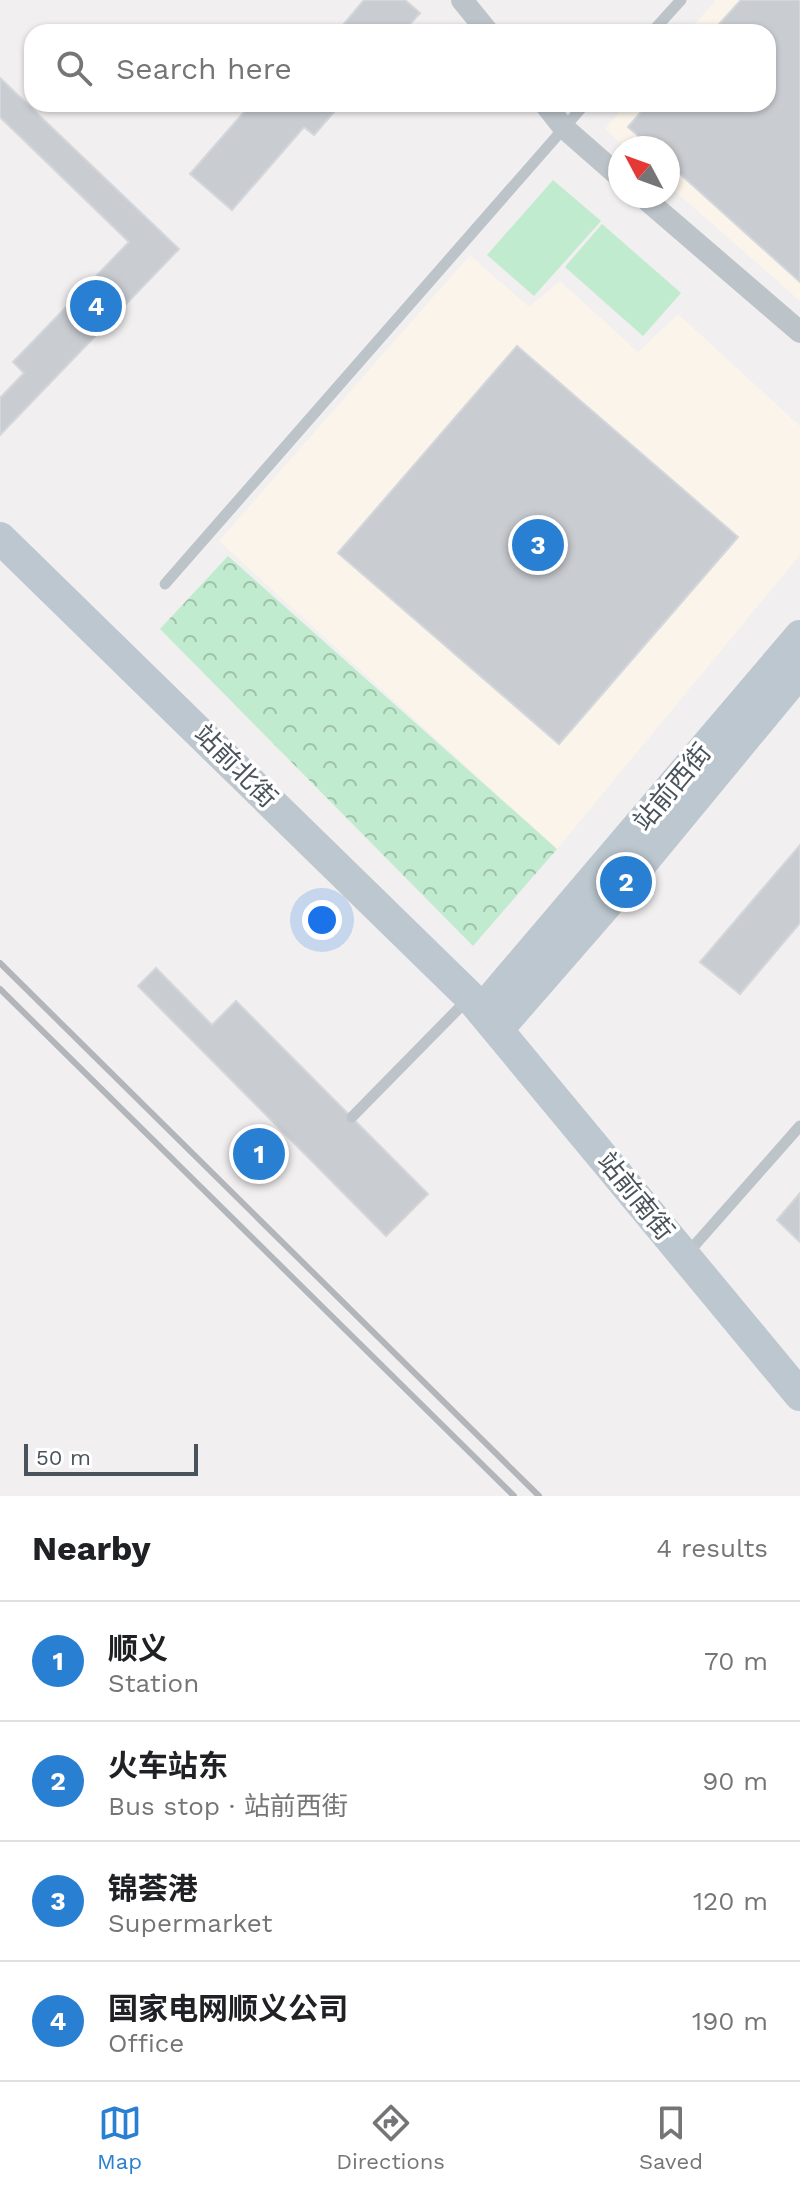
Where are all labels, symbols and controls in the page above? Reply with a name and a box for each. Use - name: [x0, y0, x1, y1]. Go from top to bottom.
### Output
- search box: [24, 24, 776, 112]
- icon: search: [52, 46, 96, 90]
- text: Search here: [116, 51, 292, 86]
- north arrow: [608, 136, 680, 208]
- pin: 4: [70, 276, 122, 336]
- pin: 3: [512, 515, 564, 575]
- street label: 站前北街: [189, 719, 283, 813]
- street label: 站前西街: [627, 738, 717, 836]
- pin: 2: [600, 852, 652, 912]
- your location: [302, 900, 342, 940]
- pin: 1: [233, 1124, 285, 1184]
- street label: 站前南街: [592, 1146, 680, 1246]
- scale bar: [24, 1440, 198, 1476]
- text: 50 m: [36, 1445, 91, 1470]
- text: Nearby: [32, 1528, 151, 1568]
- text: 4 results: [656, 1533, 768, 1563]
- text: 顺义: [108, 1631, 168, 1666]
- text: 1: [52, 1646, 64, 1676]
- text: 70 m: [704, 1646, 768, 1676]
- text: Station: [108, 1668, 199, 1698]
- text: 火车站东: [108, 1748, 228, 1783]
- text: 2: [50, 1766, 66, 1796]
- text: 90 m: [702, 1766, 768, 1796]
- text: Bus stop · 站前西街: [108, 1791, 348, 1821]
- text: 锦荟港: [108, 1871, 198, 1906]
- text: 3: [50, 1886, 66, 1916]
- text: 120 m: [693, 1886, 768, 1916]
- text: Supermarket: [108, 1908, 272, 1938]
- text: 国家电网顺义公司: [108, 1991, 348, 2026]
- text: 4: [50, 2006, 66, 2036]
- text: 190 m: [692, 2006, 768, 2036]
- text: Office: [108, 2028, 184, 2058]
- tab: Map: [97, 2101, 142, 2174]
- tab: Directions: [336, 2101, 445, 2174]
- tab: Saved: [639, 2101, 703, 2174]

